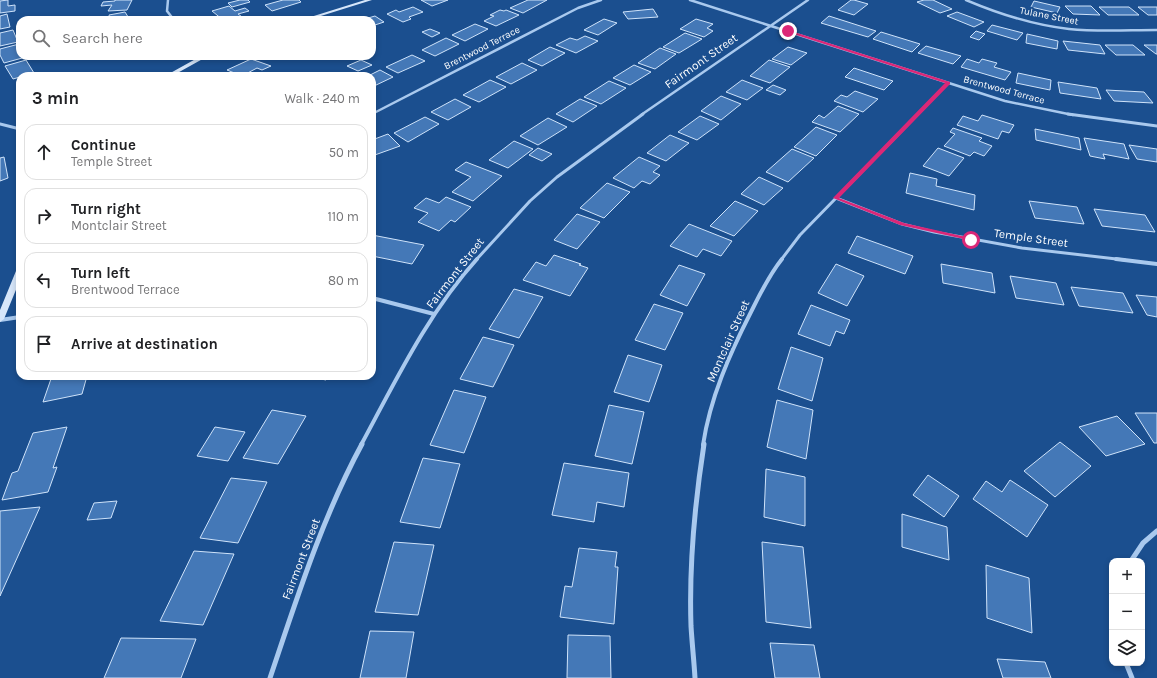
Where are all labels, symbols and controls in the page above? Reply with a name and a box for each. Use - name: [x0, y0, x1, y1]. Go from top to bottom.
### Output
- street label: Tulane Street: [1019, 4, 1080, 28]
- search box: [16, 16, 376, 60]
- route end: [779, 22, 797, 40]
- street label: Brentwood Terrace: [442, 24, 522, 72]
- icon: search: [30, 27, 52, 49]
- text: Search here: [62, 29, 143, 47]
- street label: Fairmont Street: [662, 30, 741, 91]
- street label: Brentwood Terrace: [962, 73, 1046, 107]
- text: 3 min: [32, 88, 79, 108]
- text: Walk · 240 m: [284, 91, 360, 106]
- text: Continue: [71, 136, 136, 154]
- icon: ahead: [33, 141, 55, 163]
- text: 50 m: [329, 145, 359, 160]
- text: Temple Street: [71, 154, 152, 169]
- text: Turn right: [71, 200, 141, 218]
- icon: right: [33, 205, 55, 227]
- text: 110 m: [327, 209, 359, 224]
- text: Montclair Street: [71, 218, 167, 233]
- street label: Temple Street: [993, 226, 1069, 250]
- route start: [962, 231, 980, 249]
- street label: Fairmont Street: [423, 234, 487, 311]
- text: Turn left: [71, 264, 130, 282]
- icon: left: [33, 269, 55, 291]
- text: 80 m: [328, 273, 359, 288]
- text: Brentwood Terrace: [71, 282, 180, 297]
- street label: Montclair Street: [704, 297, 753, 384]
- icon: arrive: [33, 333, 55, 355]
- text: Arrive at destination: [71, 335, 218, 353]
- street label: Fairmont Street: [279, 516, 323, 602]
- map controls: [1109, 558, 1145, 666]
- button: +: [1109, 558, 1145, 594]
- button: −: [1109, 594, 1145, 630]
- button: layers: [1109, 630, 1145, 666]

